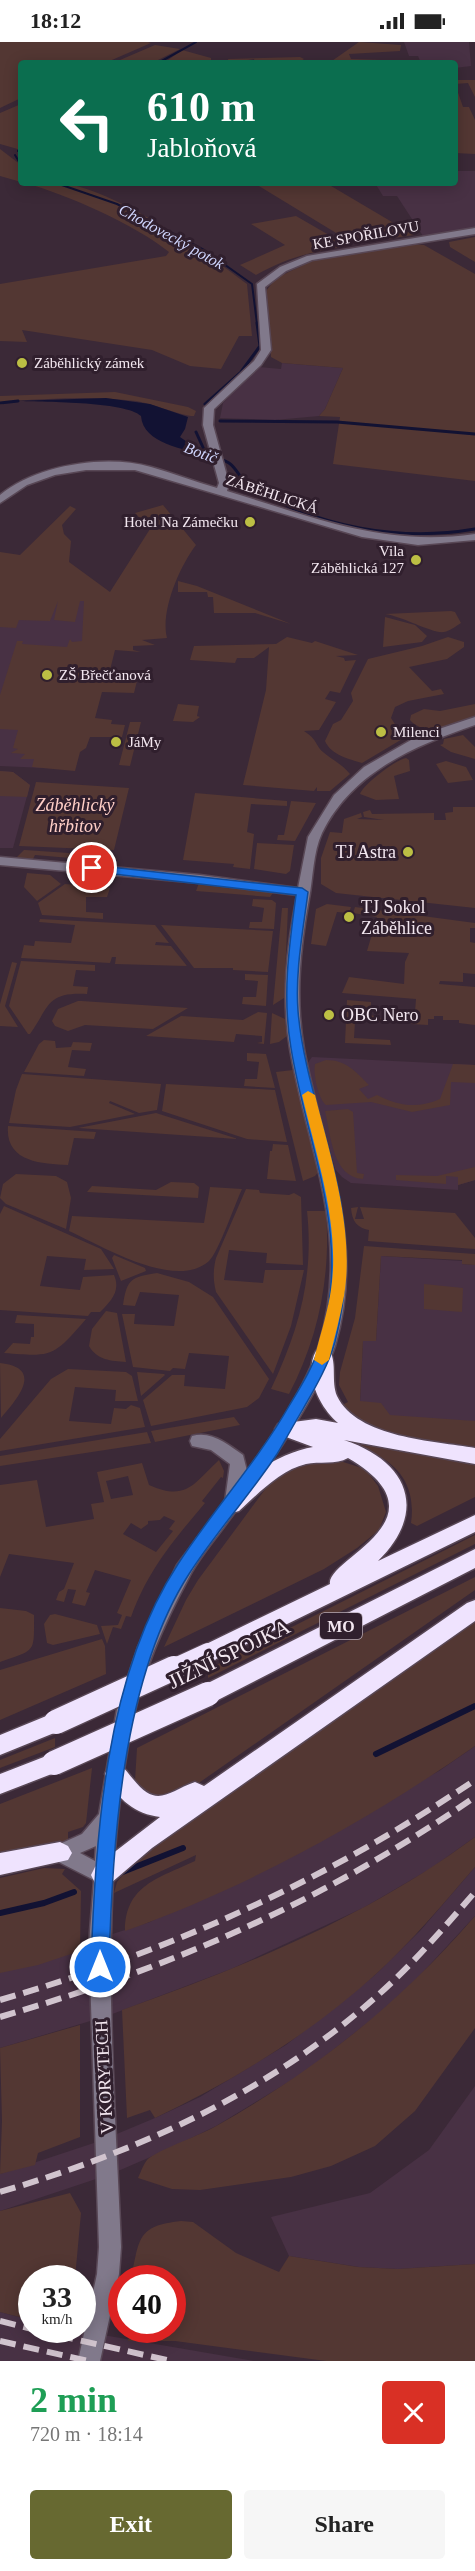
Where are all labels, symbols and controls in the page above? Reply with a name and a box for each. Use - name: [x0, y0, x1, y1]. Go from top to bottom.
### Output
- text: 18:12: [30, 8, 81, 33]
- icon: left: [48, 84, 126, 162]
- text: 610 m: [147, 84, 256, 130]
- text: Jabloňová: [147, 133, 256, 163]
- water label: Chodovecký potok: [116, 200, 228, 274]
- street label: KE SPOŘILOVU: [311, 218, 421, 252]
- place label: Záběhlický zámek: [34, 355, 145, 371]
- marker: Záběhlický zámek: [15, 356, 29, 370]
- water label: Botič: [182, 439, 220, 467]
- street label: ZÁBĚHLICKÁ: [224, 472, 320, 516]
- place label: Hotel Na Zámečku: [124, 514, 238, 530]
- marker: Hotel Na Zámečku: [243, 515, 257, 529]
- place label: Vila Záběhlická 127: [311, 543, 404, 576]
- marker: Vila Záběhlická 127: [409, 553, 423, 567]
- place label: ZŠ Břečťanová: [59, 667, 151, 683]
- marker: ZŠ Břečťanová: [40, 668, 54, 682]
- place label: Milenci: [393, 724, 440, 740]
- marker: Milenci: [374, 725, 388, 739]
- place label: JáMy: [128, 734, 162, 750]
- marker: JáMy: [109, 735, 123, 749]
- park label: Záběhlický hřbitov: [36, 795, 114, 836]
- pin: [66, 842, 117, 893]
- place label: TJ Astra: [336, 842, 396, 862]
- marker: TJ Astra: [401, 845, 415, 859]
- icon: arrive: [75, 851, 108, 884]
- place label: TJ Sokol Záběhlice: [361, 897, 432, 938]
- marker: TJ Sokol Záběhlice: [342, 910, 356, 924]
- place label: OBC Nero: [341, 1005, 419, 1025]
- marker: OBC Nero: [322, 1008, 336, 1022]
- road number: MO: [320, 1613, 362, 1639]
- street label: JIŽNÍ SPOJKA: [164, 1614, 295, 1694]
- position arrow: [68, 1935, 132, 1999]
- street label: V KORYTECH: [91, 2019, 117, 2135]
- speed limit sign: 40: [108, 2265, 186, 2343]
- text: 33: [42, 2280, 72, 2313]
- text: km/h: [42, 2311, 72, 2327]
- text: 2 min: [30, 2380, 117, 2420]
- button: close: [382, 2381, 445, 2444]
- text: 720 m · 18:14: [30, 2423, 143, 2445]
- button: Exit: [30, 2490, 232, 2559]
- button: Share: [244, 2490, 445, 2559]

